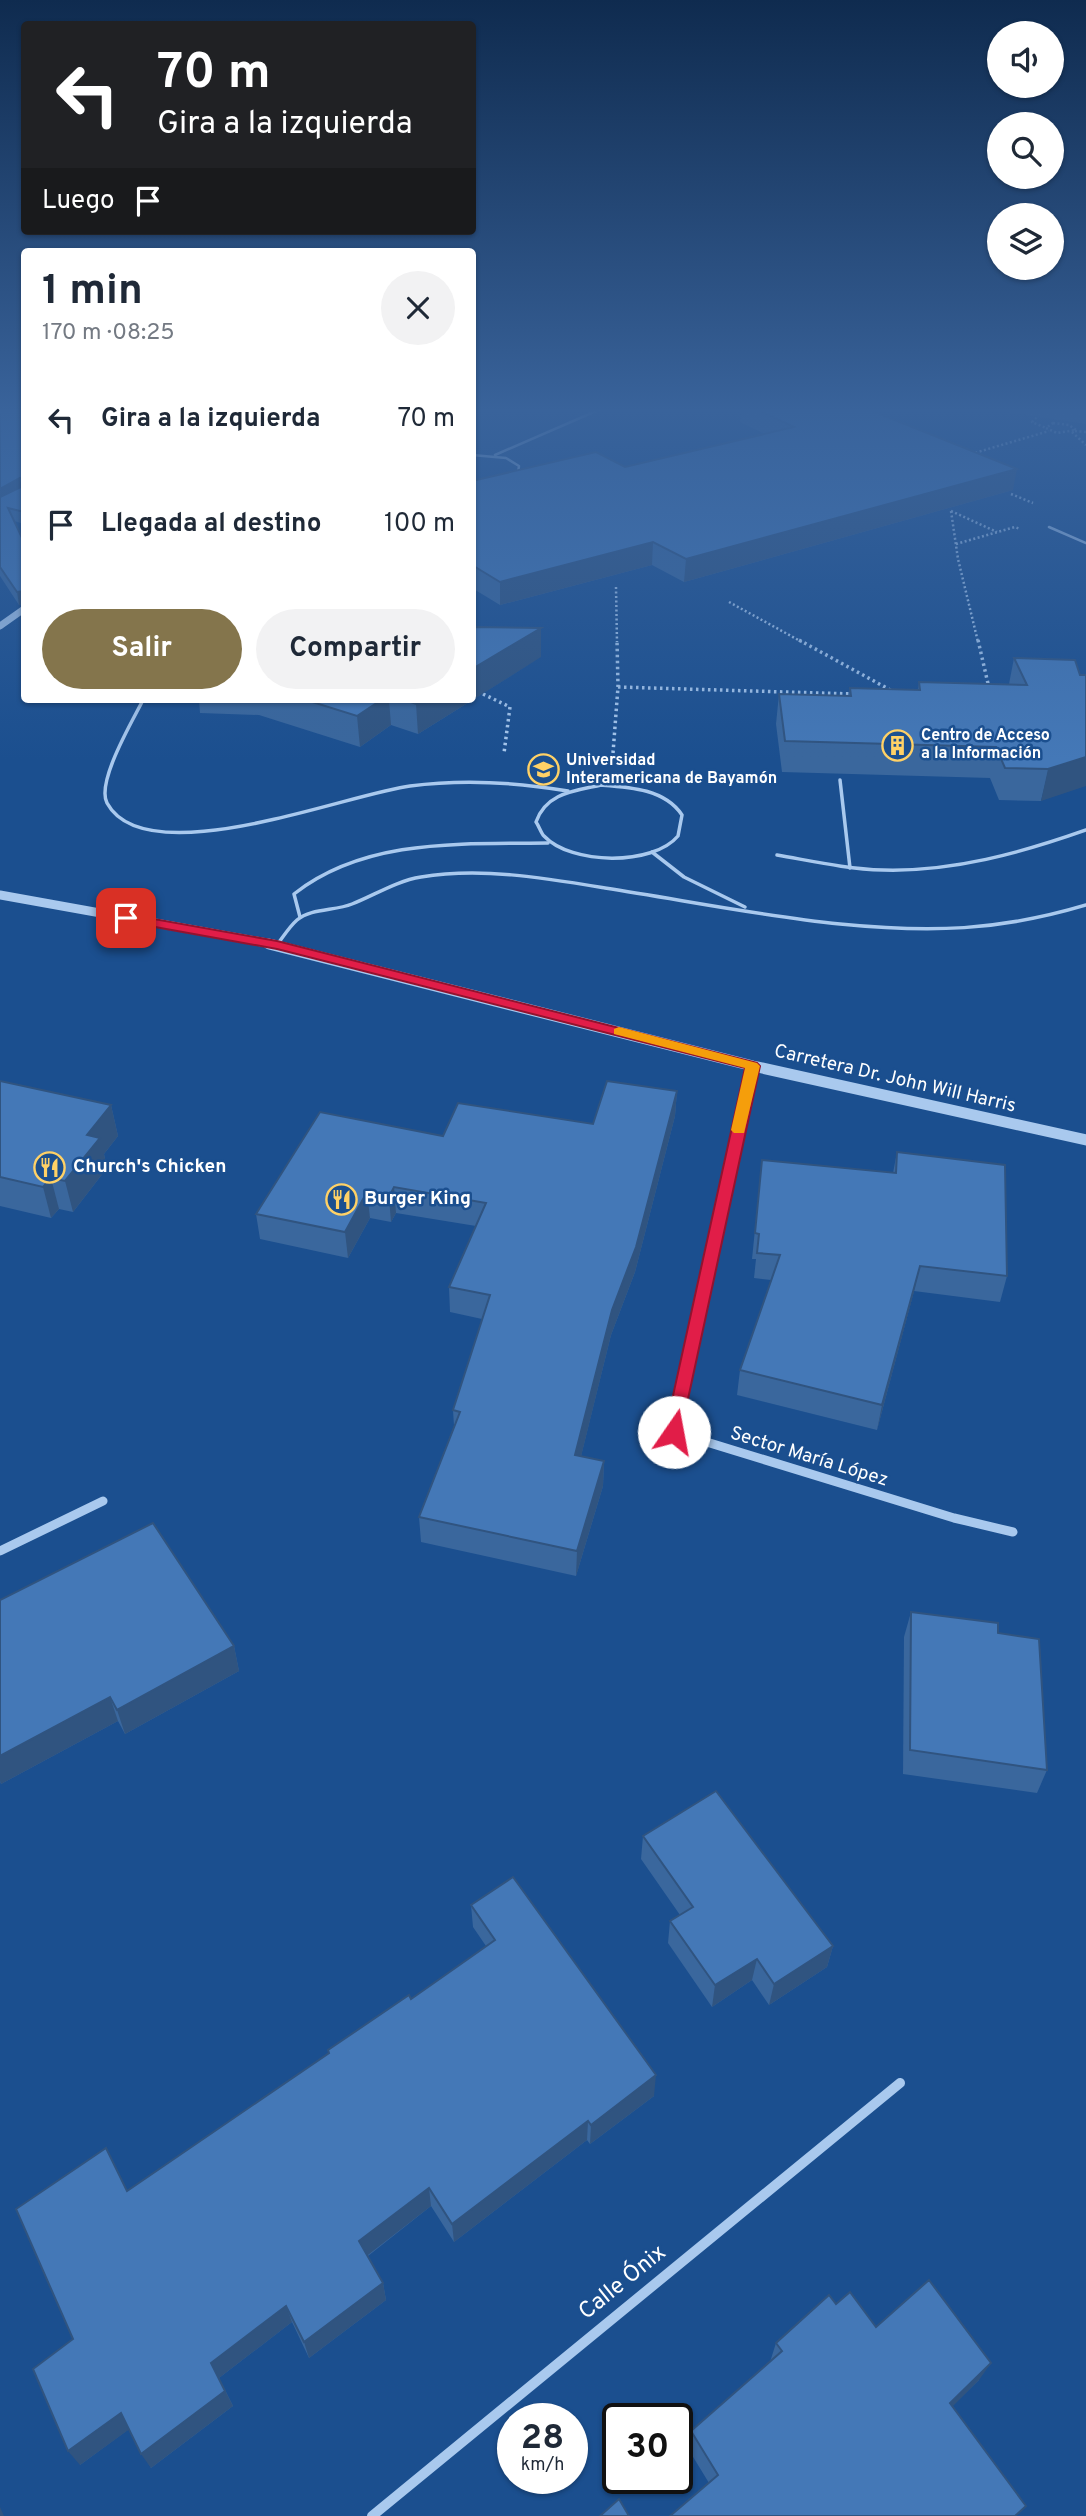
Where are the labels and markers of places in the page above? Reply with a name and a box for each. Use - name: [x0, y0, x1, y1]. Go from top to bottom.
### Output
- place label: Centro de Acceso a la Información: [921, 726, 1050, 764]
- building icon: Centro de Acceso a la Información: [881, 728, 915, 762]
- place label: Universidad Interamericana de Bayamón: [566, 751, 777, 789]
- school or university icon: Universidad Interamericana de Bayamón: [526, 753, 560, 787]
- pin: [96, 888, 156, 948]
- restaurant icon: Church's Chicken: [33, 1150, 67, 1184]
- place label: Church's Chicken: [73, 1155, 226, 1179]
- restaurant icon: Burger King: [324, 1182, 358, 1216]
- place label: Burger King: [364, 1187, 471, 1211]

